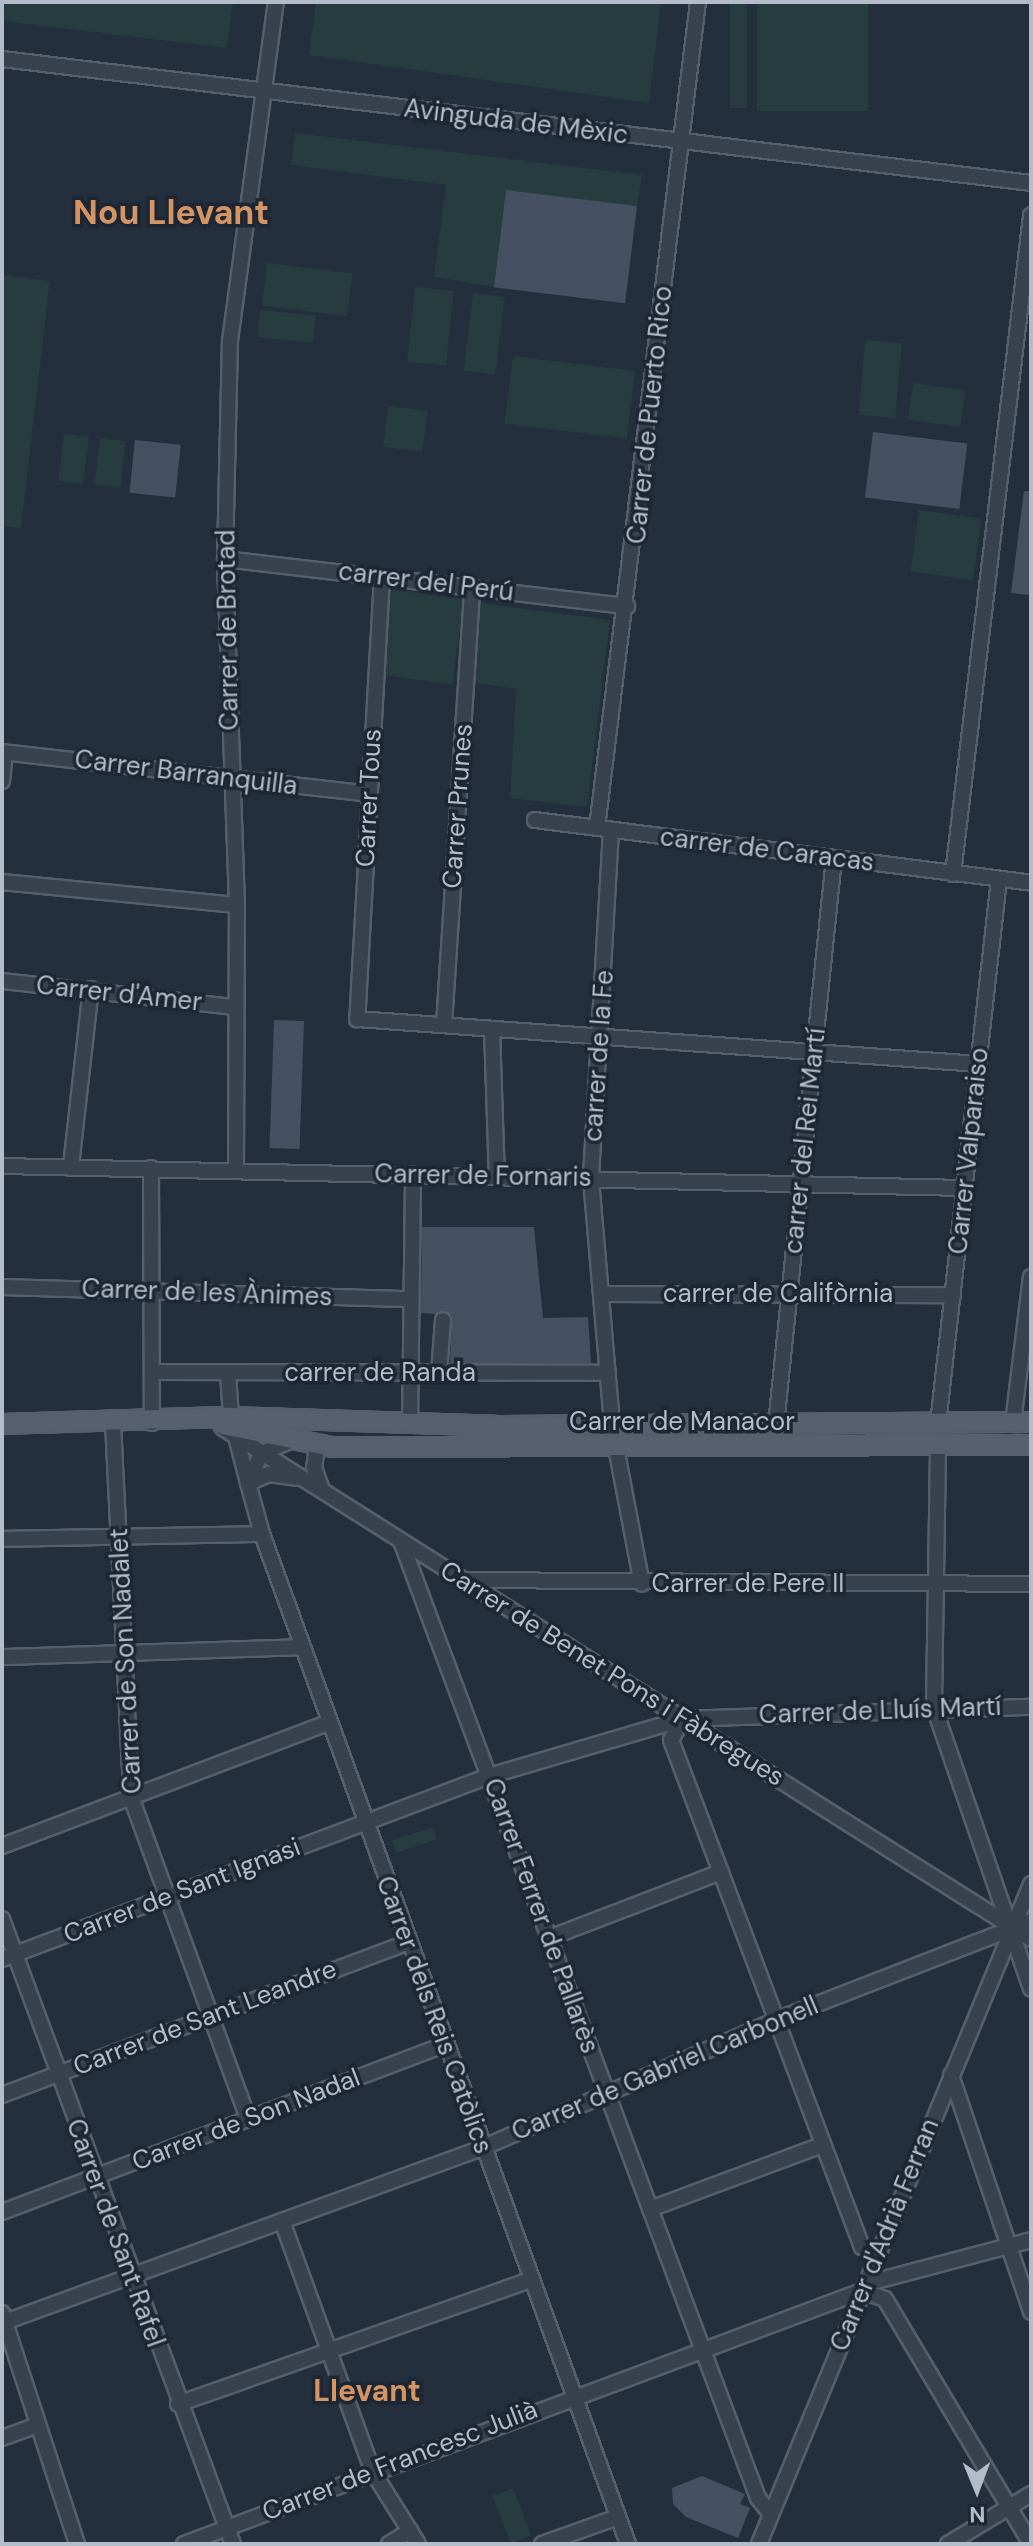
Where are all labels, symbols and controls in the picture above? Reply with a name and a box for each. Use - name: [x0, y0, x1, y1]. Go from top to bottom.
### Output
- street label: Avinguda de Mèxic: [402, 93, 630, 151]
- district label: Nou Llevant: [73, 193, 269, 233]
- street label: Carrer de Puerto Rico: [621, 284, 679, 546]
- street label: Carrer de Brotad: [211, 529, 245, 731]
- street label: carrer del Perú: [337, 556, 515, 608]
- street label: Carrer Prunes: [437, 723, 479, 889]
- street label: Carrer Tous: [350, 728, 388, 868]
- street label: Carrer Barranquilla: [73, 744, 299, 802]
- street label: carrer de Caracas: [658, 821, 876, 879]
- street label: carrer de la Fe: [577, 969, 621, 1143]
- street label: Carrer d'Amer: [35, 970, 203, 1018]
- street label: carrer del Rei Martí: [778, 1026, 832, 1256]
- street label: Carrer Valparaiso: [943, 1046, 995, 1256]
- street label: Carrer de Fornaris: [374, 1159, 592, 1193]
- street label: Carrer de les Ànimes: [81, 1273, 333, 1313]
- street label: carrer de Califòrnia: [663, 1278, 893, 1310]
- street label: carrer de Randa: [284, 1357, 476, 1389]
- street label: Carrer de Manacor: [569, 1406, 795, 1438]
- street label: Carrer de Son Nadalet: [103, 1527, 149, 1795]
- street label: Carrer de Benet Pons i Fàbregues: [434, 1555, 790, 1793]
- street label: Carrer de Pere II: [652, 1568, 844, 1600]
- street label: Carrer de Lluís Martí: [758, 1691, 1002, 1731]
- street label: Carrer Ferrer de Pallarès: [477, 1774, 605, 2058]
- street label: Carrer de Sant Ignasi: [59, 1831, 305, 1951]
- street label: Carrer dels Reis Catòlics: [369, 1872, 499, 2158]
- street label: Carrer de Sant Leandre: [69, 1953, 341, 2083]
- street label: Carrer de Gabriel Carbonell: [507, 1990, 823, 2148]
- street label: Carrer de Son Nadal: [128, 2062, 364, 2178]
- street label: Carrer d'Adrià Ferran: [824, 2114, 946, 2356]
- street label: Carrer de Sant Rafel: [59, 2115, 171, 2351]
- district label: Llevant: [313, 2373, 421, 2409]
- street label: Carrer de Francesc Julià: [258, 2394, 542, 2528]
- north arrow: [937, 2450, 1017, 2530]
- text: N: [969, 2500, 986, 2529]

